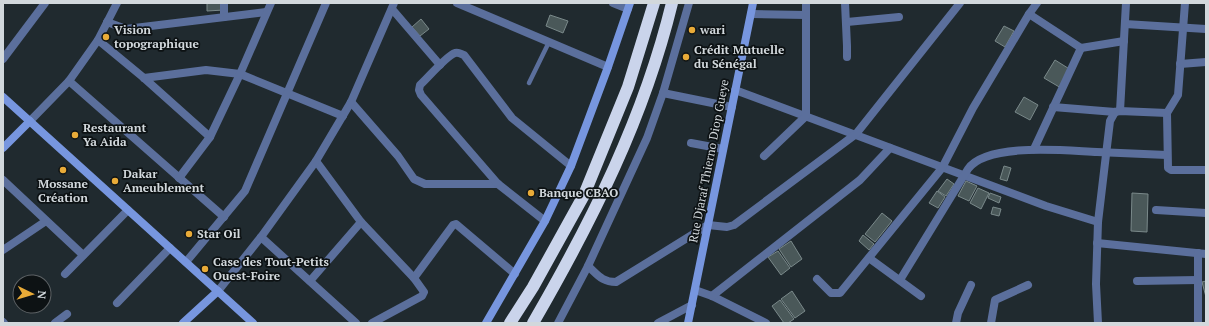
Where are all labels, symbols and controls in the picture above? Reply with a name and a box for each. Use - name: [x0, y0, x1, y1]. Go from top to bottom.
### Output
- place label: Vision topographique: [114, 22, 199, 51]
- place label: wari: [699, 22, 725, 37]
- marker: wari: [687, 25, 697, 35]
- marker: Vision topographique: [101, 32, 111, 42]
- place label: Crédit Mutuelle du Sénégal: [694, 42, 785, 71]
- marker: Crédit Mutuelle du Sénégal: [681, 52, 691, 62]
- street label: Rue Djaraf Thierno Diop Gueye: [685, 78, 732, 244]
- place label: Restaurant Ya Aida: [83, 120, 146, 149]
- marker: Restaurant Ya Aida: [70, 130, 80, 140]
- marker: Mossane Création: [58, 165, 68, 175]
- place label: Dakar Ameublement: [123, 166, 204, 195]
- place label: Mossane Création: [38, 176, 89, 205]
- marker: Dakar Ameublement: [110, 176, 120, 186]
- place label: Banque CBAO: [539, 185, 618, 200]
- marker: Banque CBAO: [526, 188, 536, 198]
- place label: Star Oil: [197, 226, 241, 241]
- marker: Star Oil: [184, 229, 194, 239]
- place label: Case des Tout-Petits Ouest-Foire: [213, 254, 329, 283]
- marker: Case des Tout-Petits Ouest-Foire: [200, 264, 210, 274]
- north arrow: [12, 274, 52, 314]
- text: N: [35, 290, 49, 300]

